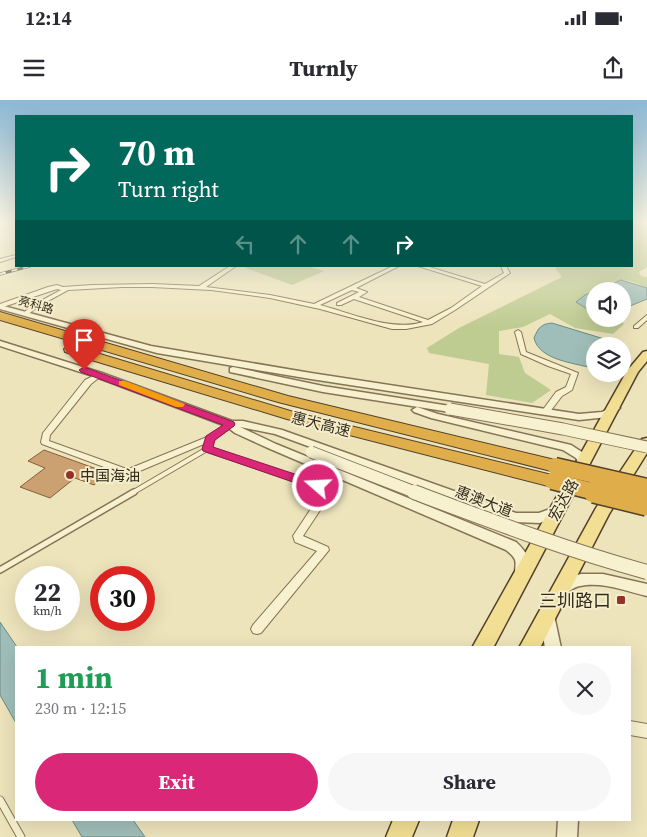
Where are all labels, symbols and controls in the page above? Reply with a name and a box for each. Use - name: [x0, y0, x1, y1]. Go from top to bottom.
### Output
- text: 12:14: [25, 5, 72, 31]
- text: Turnly: [289, 53, 358, 83]
- icon: menu: [20, 54, 48, 82]
- icon: share: [599, 54, 627, 82]
- text: 70 m: [118, 129, 195, 177]
- icon: right: [35, 135, 100, 200]
- text: Turn right: [118, 174, 219, 204]
- icon: left: [231, 230, 259, 258]
- icon: ahead: [284, 230, 312, 258]
- icon: ahead: [337, 230, 365, 258]
- icon: right: [390, 230, 418, 258]
- map controls: [586, 282, 631, 382]
- button: sound: [586, 282, 631, 327]
- street label: 亮科路: [16, 292, 56, 318]
- pin: [63, 319, 105, 370]
- icon: arrive: [70, 326, 98, 354]
- button: layers: [586, 337, 631, 382]
- street label: 惠大高速: [289, 407, 353, 441]
- position arrow: [291, 459, 343, 511]
- place label: 中国海油: [80, 465, 140, 486]
- marker: 中国海油: [64, 469, 76, 481]
- street label: 宏达路: [543, 475, 583, 525]
- street label: 惠澳大道: [452, 480, 516, 522]
- speed limit sign: 30: [90, 566, 155, 631]
- text: 22: [34, 575, 61, 609]
- place label: 三圳路口: [539, 588, 611, 613]
- marker: 三圳路口: [615, 594, 627, 606]
- text: km/h: [33, 603, 62, 619]
- text: 1 min: [35, 657, 113, 698]
- button: close: [559, 663, 611, 715]
- text: 230 m · 12:15: [35, 697, 126, 719]
- button: Exit: [35, 753, 318, 811]
- button: Share: [328, 753, 611, 811]

